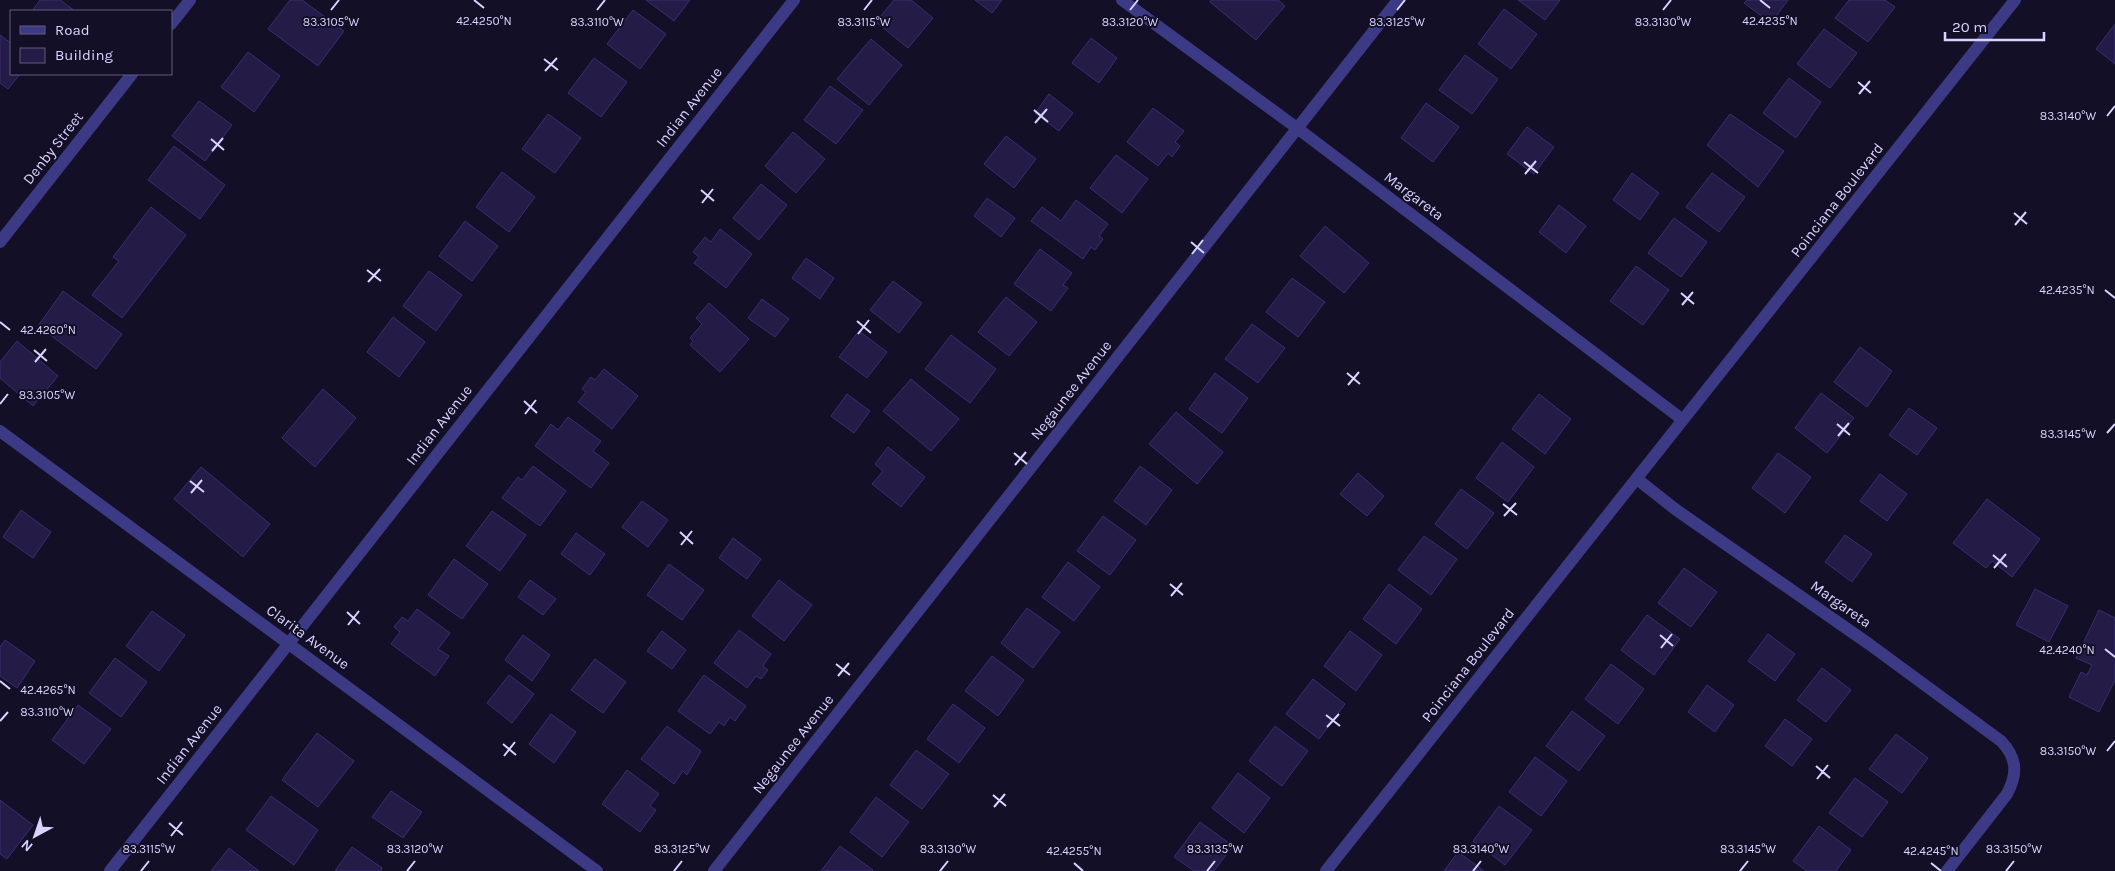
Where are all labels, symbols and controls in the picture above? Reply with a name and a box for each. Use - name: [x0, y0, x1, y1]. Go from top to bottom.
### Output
- legend: [10, 10, 172, 75]
- scale bar: [1945, 10, 2044, 42]
- text: 42.4250°N: [456, 14, 512, 28]
- text: 42.4235°N: [1742, 14, 1798, 28]
- text: 83.3105°W: [303, 15, 359, 29]
- text: 83.3110°W: [570, 15, 624, 29]
- text: 83.3115°W: [837, 15, 891, 29]
- text: 83.3120°W: [1102, 15, 1159, 29]
- text: 83.3125°W: [1369, 15, 1425, 29]
- text: 83.3130°W: [1635, 15, 1692, 29]
- text: 20 m: [1952, 18, 1987, 36]
- text: Road: [55, 21, 90, 39]
- text: Building: [55, 46, 113, 64]
- street label: Indian Avenue: [652, 63, 726, 151]
- street label: Denby Street: [19, 108, 87, 188]
- text: 83.3140°W: [2040, 109, 2096, 123]
- street label: Poinciana Boulevard: [1787, 139, 1887, 261]
- street label: Margareta: [1381, 168, 1447, 224]
- text: 42.4235°N: [2039, 283, 2095, 297]
- text: 42.4260°N: [20, 323, 76, 337]
- street label: Negaunee Avenue: [1027, 337, 1115, 443]
- street label: Indian Avenue: [402, 381, 476, 469]
- text: 83.3105°W: [19, 388, 75, 402]
- text: 83.3145°W: [2040, 427, 2096, 441]
- street label: Margareta: [1807, 577, 1875, 631]
- street label: Clarita Avenue: [263, 601, 353, 673]
- street label: Poinciana Boulevard: [1418, 604, 1518, 726]
- text: 42.4240°N: [2039, 643, 2095, 657]
- text: 42.4265°N: [20, 683, 76, 697]
- street label: Negaunee Avenue: [749, 691, 837, 797]
- street label: Indian Avenue: [152, 700, 226, 788]
- text: 83.3110°W: [20, 705, 74, 719]
- text: 83.3150°W: [2040, 744, 2096, 758]
- north arrow: [10, 811, 60, 861]
- text: N: [18, 836, 36, 855]
- text: 83.3115°W: [122, 842, 176, 856]
- text: 83.3120°W: [387, 842, 444, 856]
- text: 83.3125°W: [654, 842, 710, 856]
- text: 83.3130°W: [920, 842, 977, 856]
- text: 83.3135°W: [1187, 842, 1243, 856]
- text: 83.3140°W: [1453, 842, 1509, 856]
- text: 83.3145°W: [1720, 842, 1776, 856]
- text: 83.3150°W: [1986, 842, 2042, 856]
- text: 42.4255°N: [1046, 844, 1102, 858]
- text: 42.4245°N: [1903, 844, 1959, 858]

